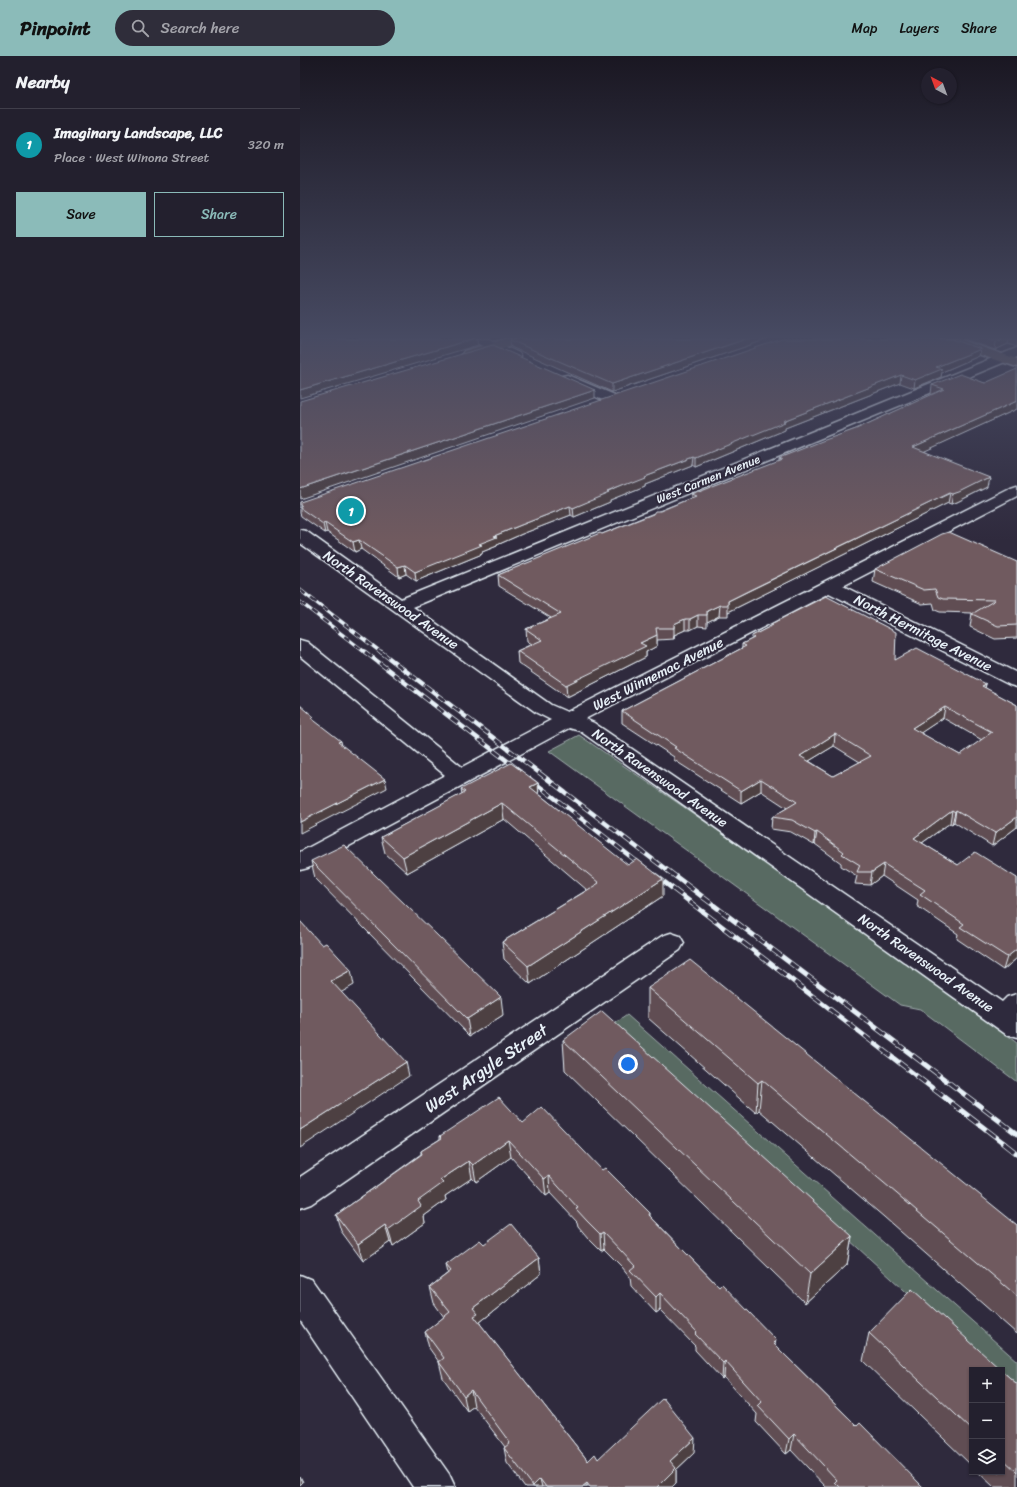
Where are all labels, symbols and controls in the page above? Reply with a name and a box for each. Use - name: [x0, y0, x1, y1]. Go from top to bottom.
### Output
- search box: [115, 10, 395, 46]
- text: Pinpoint: [20, 12, 91, 45]
- text: Search here: [161, 15, 240, 41]
- text: Map: [852, 16, 877, 41]
- text: Layers: [899, 16, 939, 41]
- text: Share: [961, 16, 997, 41]
- icon: search: [129, 17, 151, 39]
- text: Nearby: [16, 67, 70, 97]
- north arrow: [921, 68, 957, 104]
- text: Imaginary Landscape, LLC: [54, 120, 223, 146]
- text: 1: [26, 133, 32, 156]
- text: 320 m: [248, 133, 284, 156]
- text: Place · West Winona Street: [54, 146, 209, 169]
- button: Save: [16, 192, 146, 237]
- button: Share: [154, 192, 284, 237]
- street label: West Carmen Avenue: [653, 448, 764, 510]
- pin: 1: [338, 496, 364, 526]
- street label: North Ravenswood Avenue: [318, 543, 464, 657]
- street label: North Hermitage Avenue: [849, 587, 997, 679]
- street label: West Winnemac Avenue: [588, 630, 728, 718]
- street label: North Ravenswood Avenue: [587, 721, 733, 835]
- street label: North Ravenswood Avenue: [853, 906, 999, 1020]
- street label: West Argyle Street: [418, 1015, 555, 1121]
- your location: [618, 1054, 638, 1074]
- map controls: [969, 1367, 1005, 1475]
- button: +: [969, 1367, 1005, 1403]
- button: −: [969, 1403, 1005, 1439]
- button: layers: [969, 1439, 1005, 1475]

